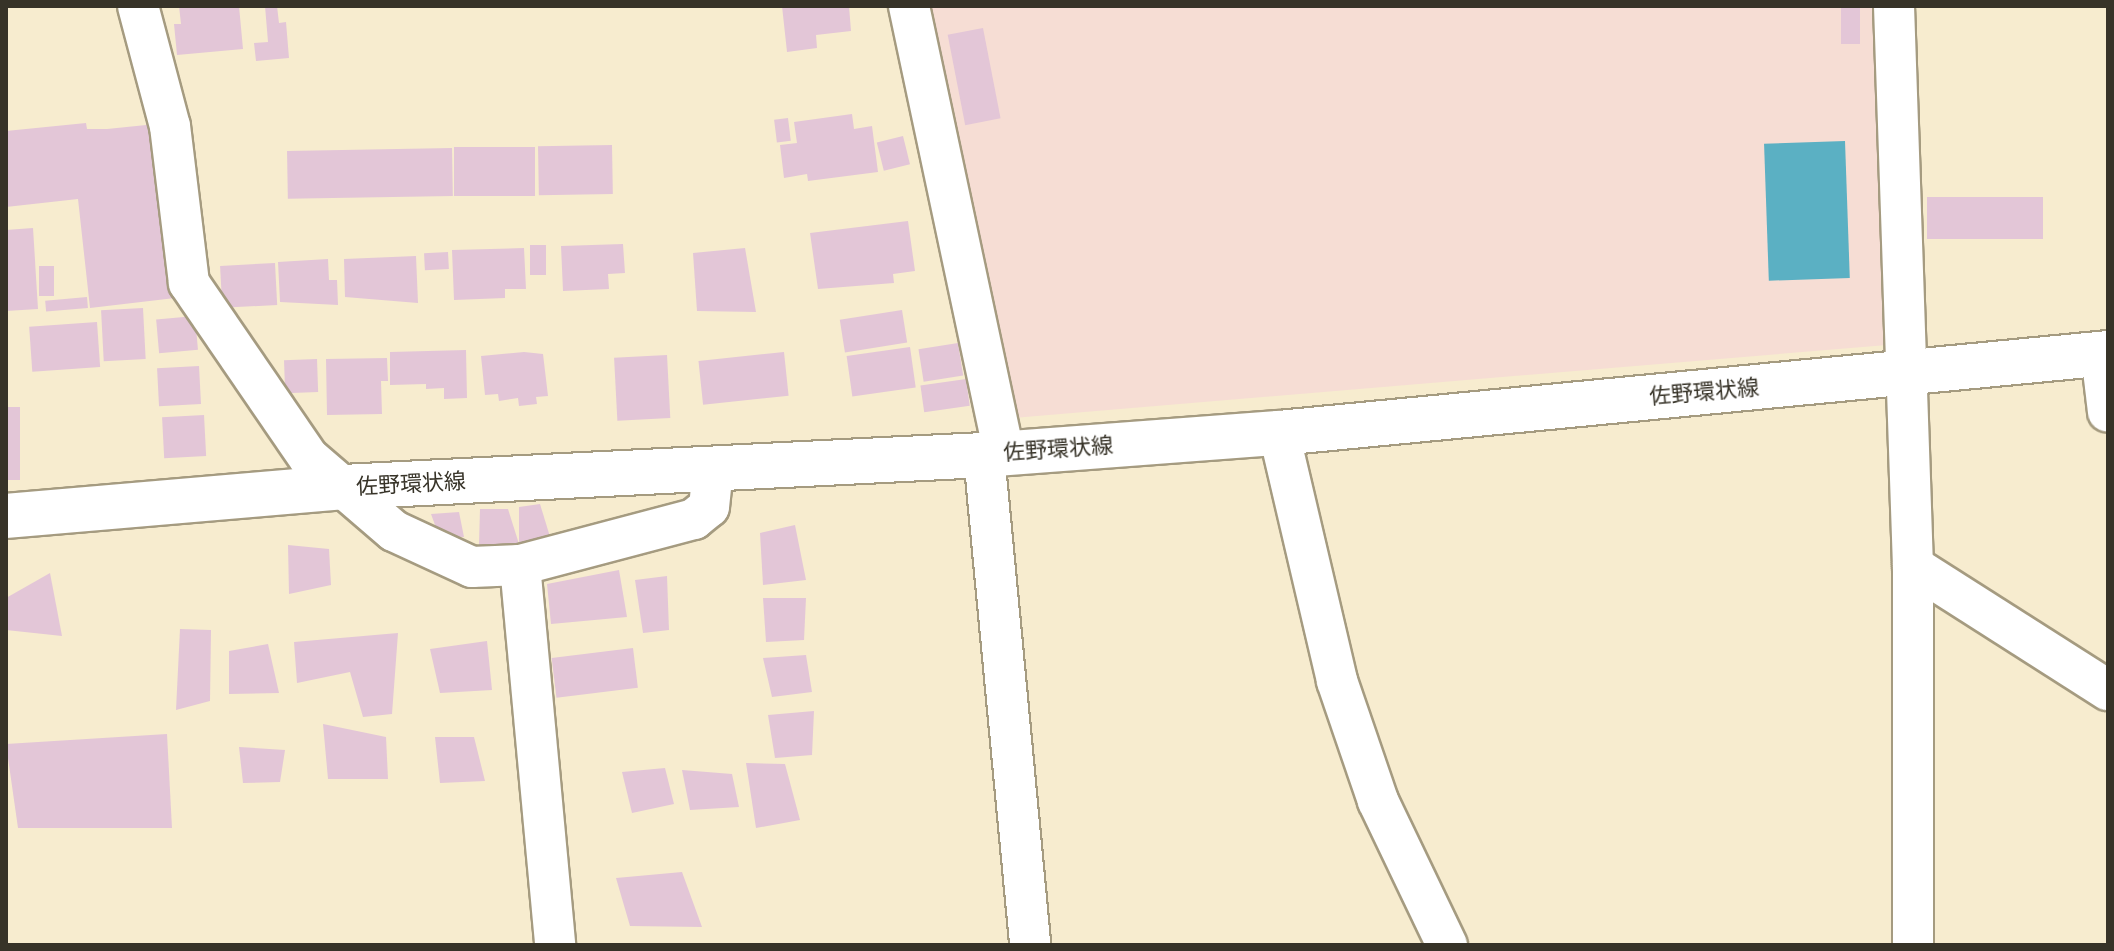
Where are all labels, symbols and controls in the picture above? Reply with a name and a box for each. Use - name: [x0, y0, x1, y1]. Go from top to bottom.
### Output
- street label: 佐野環状線: [1648, 374, 1760, 410]
- street label: 佐野環状線: [1002, 432, 1114, 466]
- street label: 佐野環状線: [355, 468, 467, 500]

